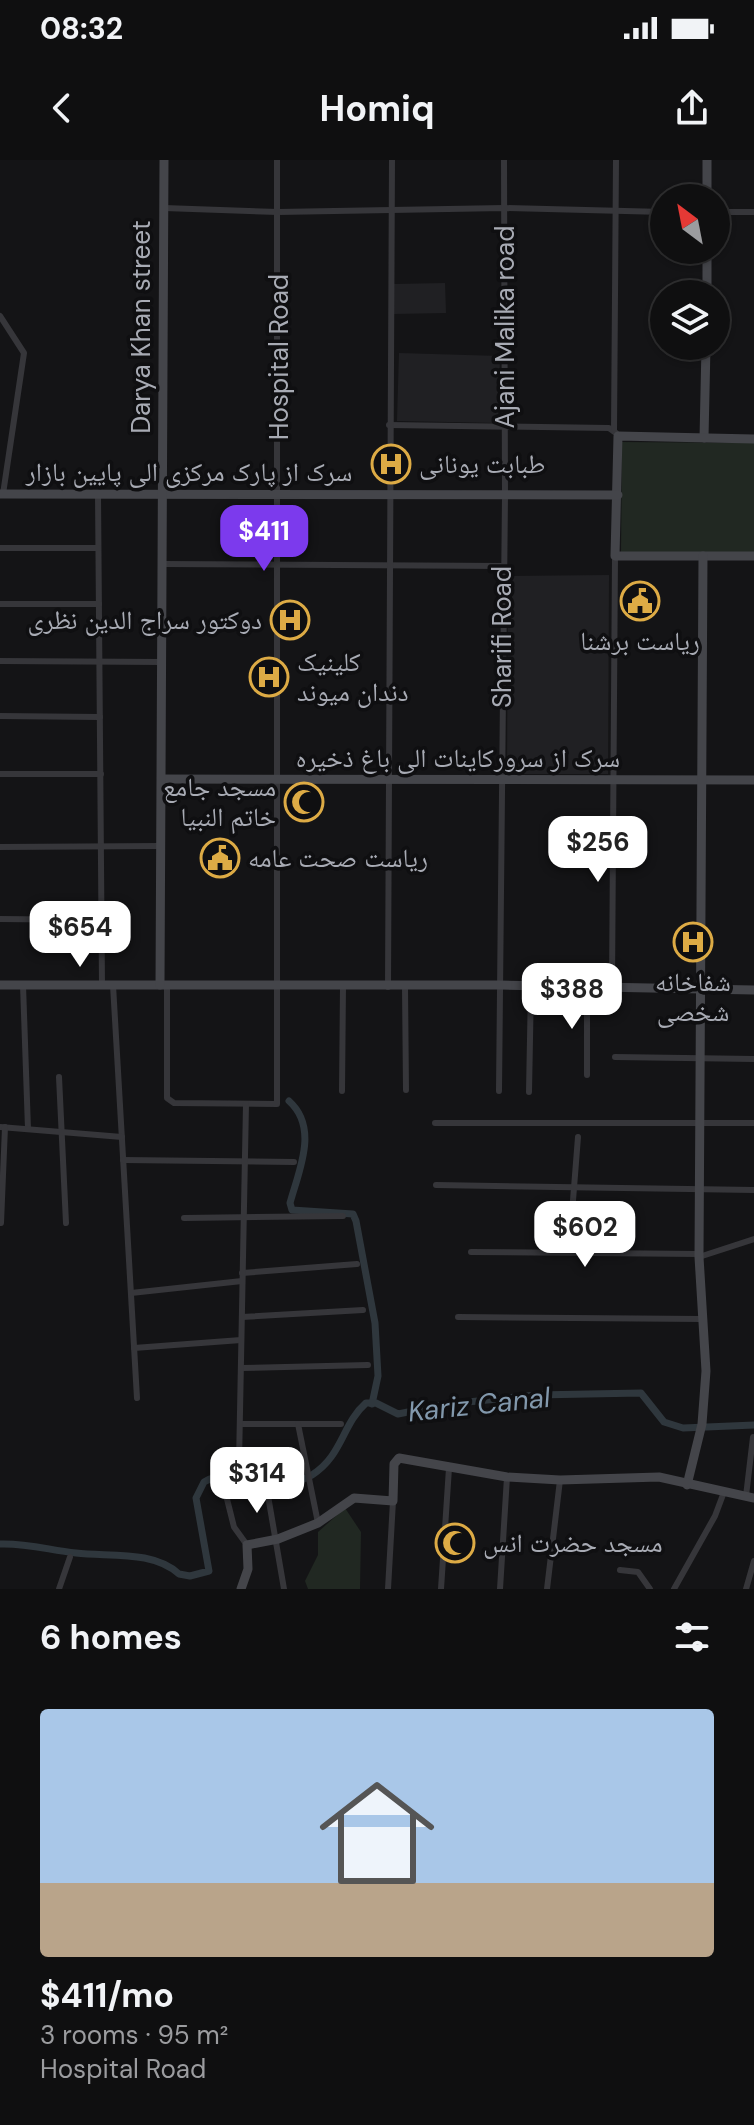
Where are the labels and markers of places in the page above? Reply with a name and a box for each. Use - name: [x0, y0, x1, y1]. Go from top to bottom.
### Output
- hospital icon: طبابت یونانی: [370, 443, 412, 485]
- place label: طبابت یونانی: [419, 447, 545, 481]
- pin: $411: [217, 505, 311, 573]
- public building icon: ریاست برشنا: [619, 580, 661, 622]
- hospital icon: دوکتور سراج الدین نظری: [269, 599, 311, 641]
- place label: دوکتور سراج الدین نظری: [27, 603, 262, 637]
- place label: ریاست برشنا: [580, 624, 700, 658]
- place label: کلینیک دندان میوند: [297, 645, 408, 709]
- hospital icon: کلینیک دندان میوند: [248, 656, 290, 698]
- place label: مسجد جامع خاتم النبیا: [163, 770, 276, 834]
- mosque icon: مسجد جامع خاتم النبیا: [283, 781, 325, 823]
- pin: $256: [551, 816, 645, 884]
- public building icon: ریاست صحت عامه: [199, 837, 241, 879]
- place label: ریاست صحت عامه: [248, 841, 428, 875]
- pin: $654: [33, 901, 127, 969]
- hospital icon: شفاخانه شخصی: [672, 921, 714, 963]
- pin: $388: [525, 963, 619, 1031]
- place label: شفاخانه شخصی: [655, 965, 731, 1029]
- pin: $602: [538, 1201, 632, 1269]
- pin: $314: [210, 1447, 304, 1515]
- mosque icon: مسجد حضرت انس: [434, 1522, 476, 1564]
- place label: مسجد حضرت انس: [483, 1526, 663, 1560]

